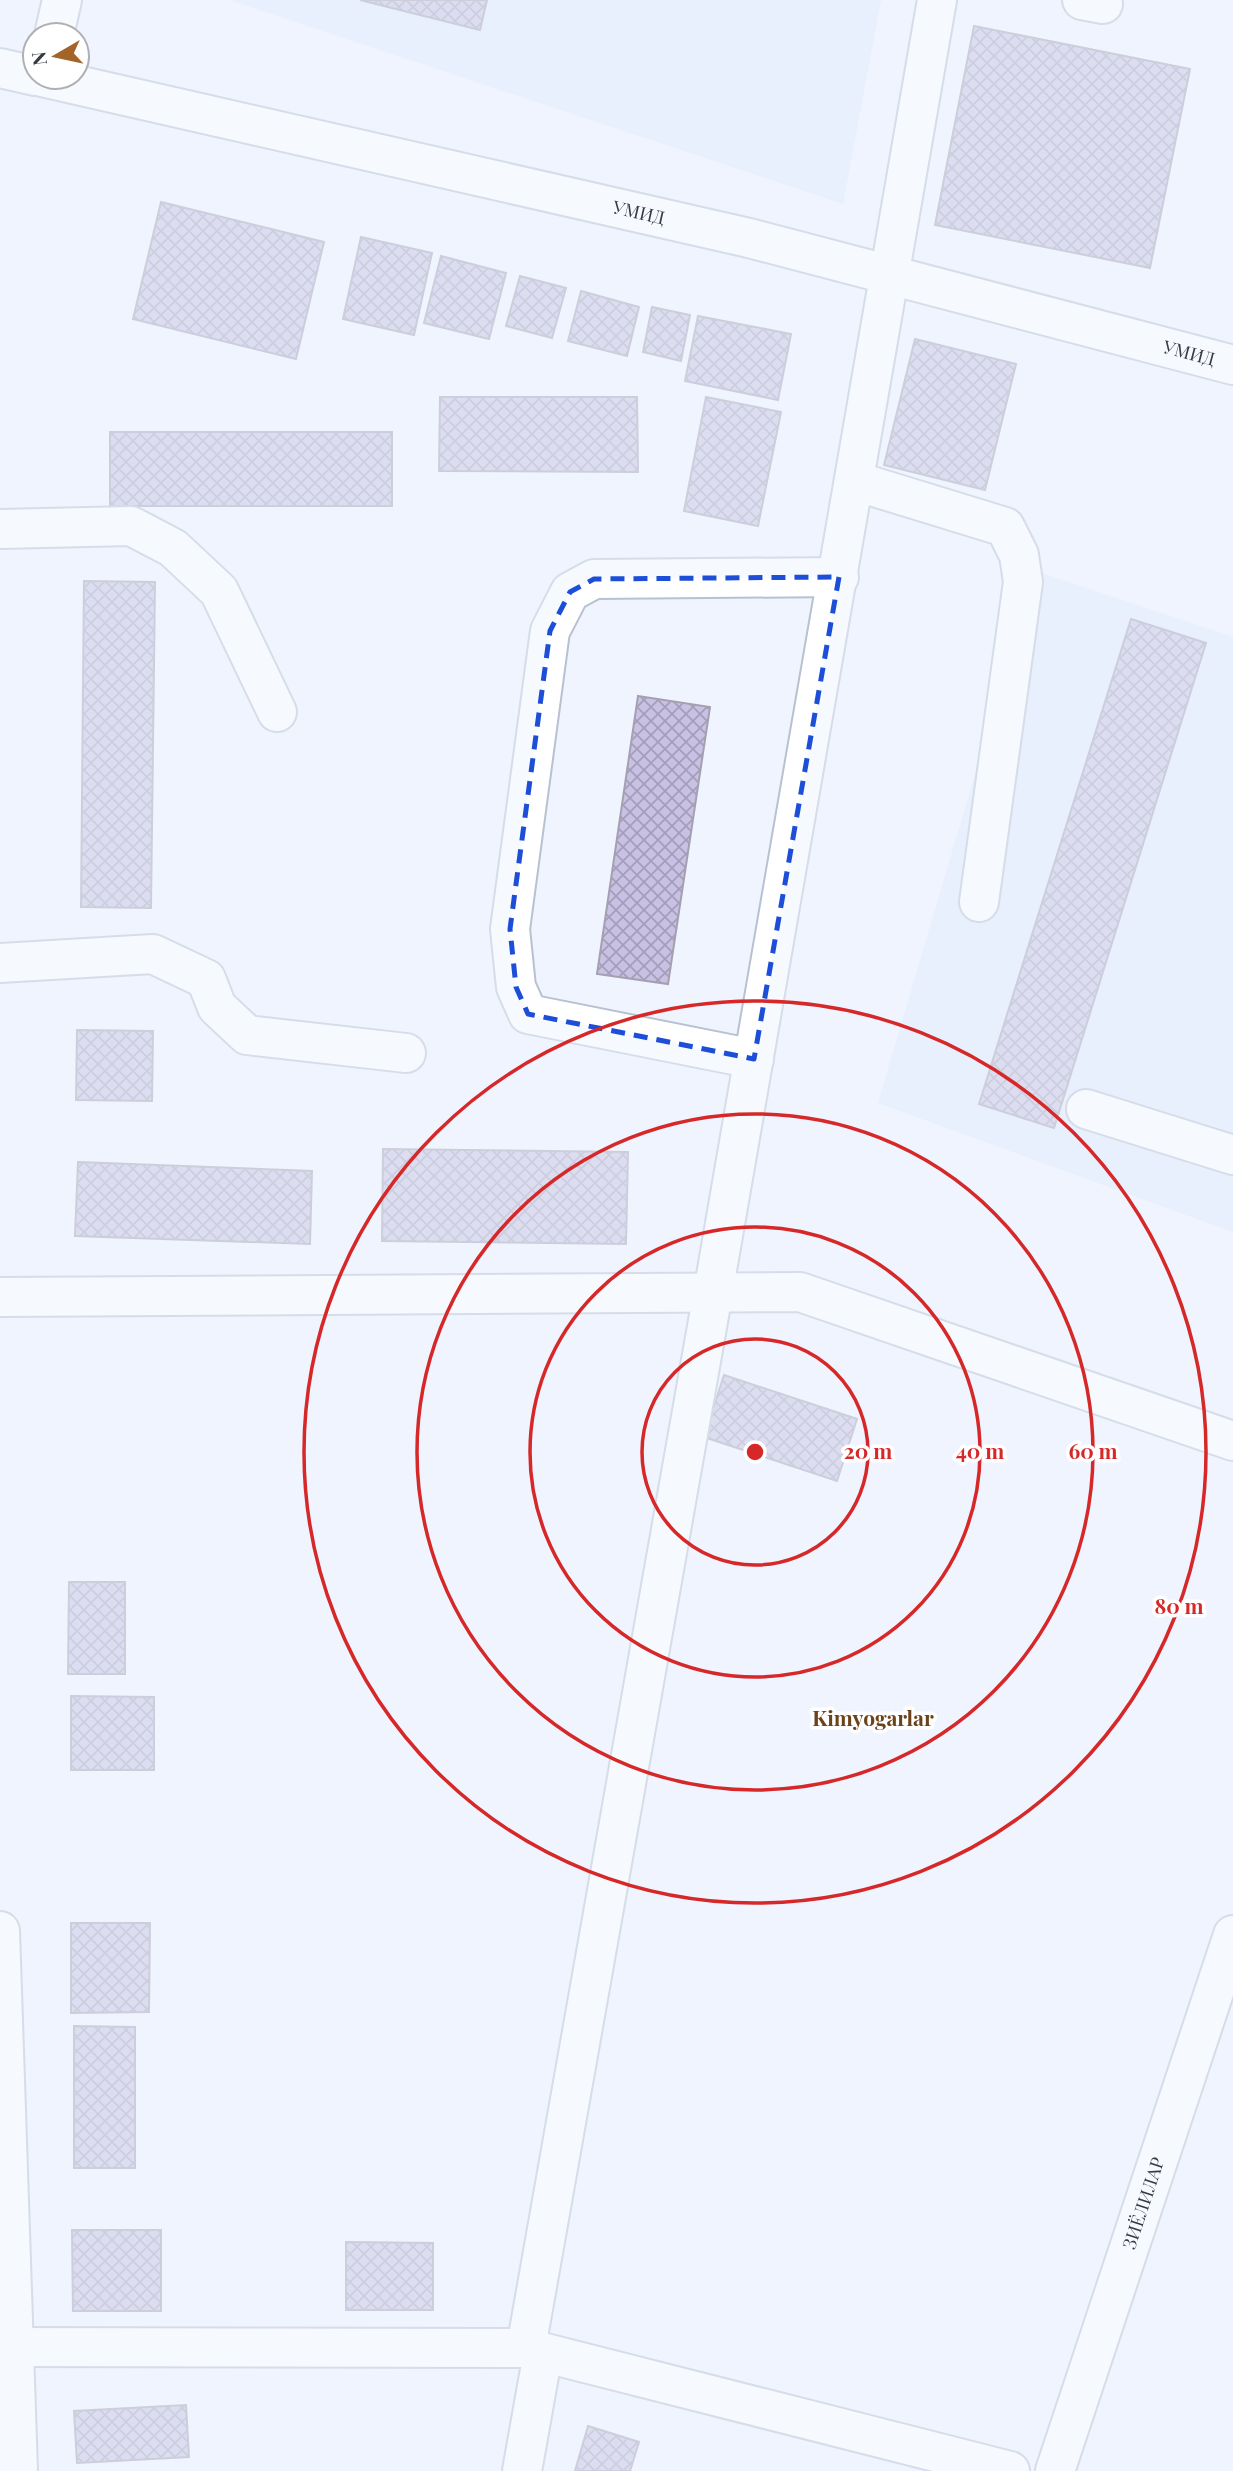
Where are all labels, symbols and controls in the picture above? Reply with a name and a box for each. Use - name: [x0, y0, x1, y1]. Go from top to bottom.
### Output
- north arrow: [21, 21, 91, 91]
- text: N: [24, 50, 52, 68]
- street label: УМИД: [610, 194, 667, 229]
- street label: УМИД: [1160, 334, 1218, 371]
- text: 20 m: [844, 1436, 892, 1464]
- text: 40 m: [956, 1436, 1004, 1464]
- text: 60 m: [1068, 1436, 1118, 1464]
- centre of rings: [743, 1440, 767, 1464]
- text: 80 m: [1154, 1591, 1204, 1619]
- district label: Kimyogarlar: [812, 1703, 934, 1731]
- street label: ЗИЁЛИЛАР: [1116, 2154, 1170, 2252]

